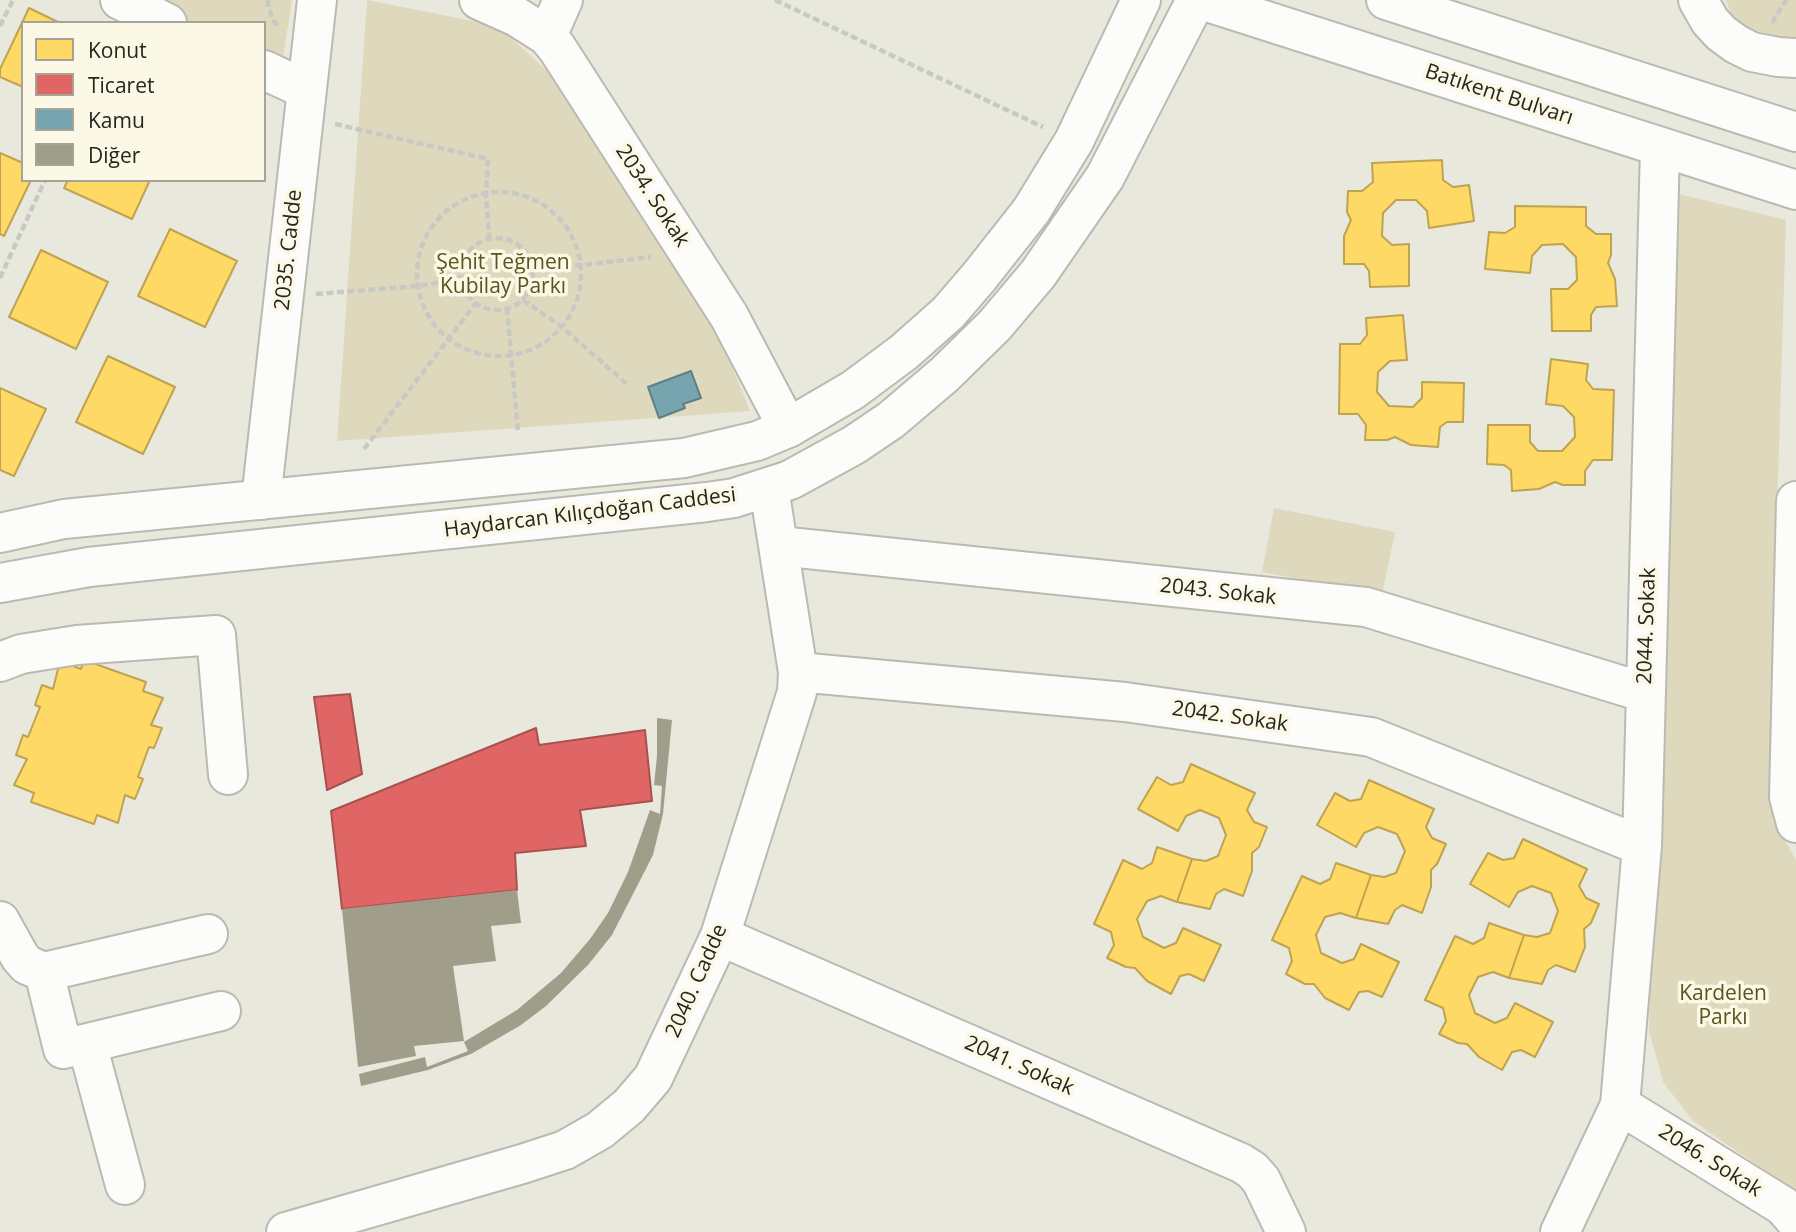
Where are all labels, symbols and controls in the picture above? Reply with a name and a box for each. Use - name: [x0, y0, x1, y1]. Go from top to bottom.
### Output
- legend: [21, 21, 266, 182]
- text: Konut: [88, 36, 147, 64]
- street label: Batıkent Bulvarı: [1422, 59, 1576, 131]
- text: Ticaret: [88, 71, 154, 99]
- text: Kamu: [88, 106, 145, 134]
- street label: 2034. Sokak: [610, 140, 694, 252]
- text: Diğer: [88, 141, 140, 169]
- street label: 2035. Cadde: [270, 188, 308, 312]
- park label: Şehit Teğmen Kubilay Parkı: [436, 250, 570, 300]
- street label: Haydarcan Kılıçdoğan Caddesi: [442, 483, 738, 543]
- street label: 2044. Sokak: [1632, 567, 1662, 685]
- street label: 2043. Sokak: [1159, 573, 1277, 611]
- street label: 2042. Sokak: [1170, 696, 1290, 738]
- street label: 2040. Cadde: [661, 920, 733, 1042]
- park label: Kardelen Parkı: [1679, 981, 1767, 1031]
- street label: 2041. Sokak: [960, 1031, 1078, 1101]
- street label: 2046. Sokak: [1654, 1119, 1766, 1203]

